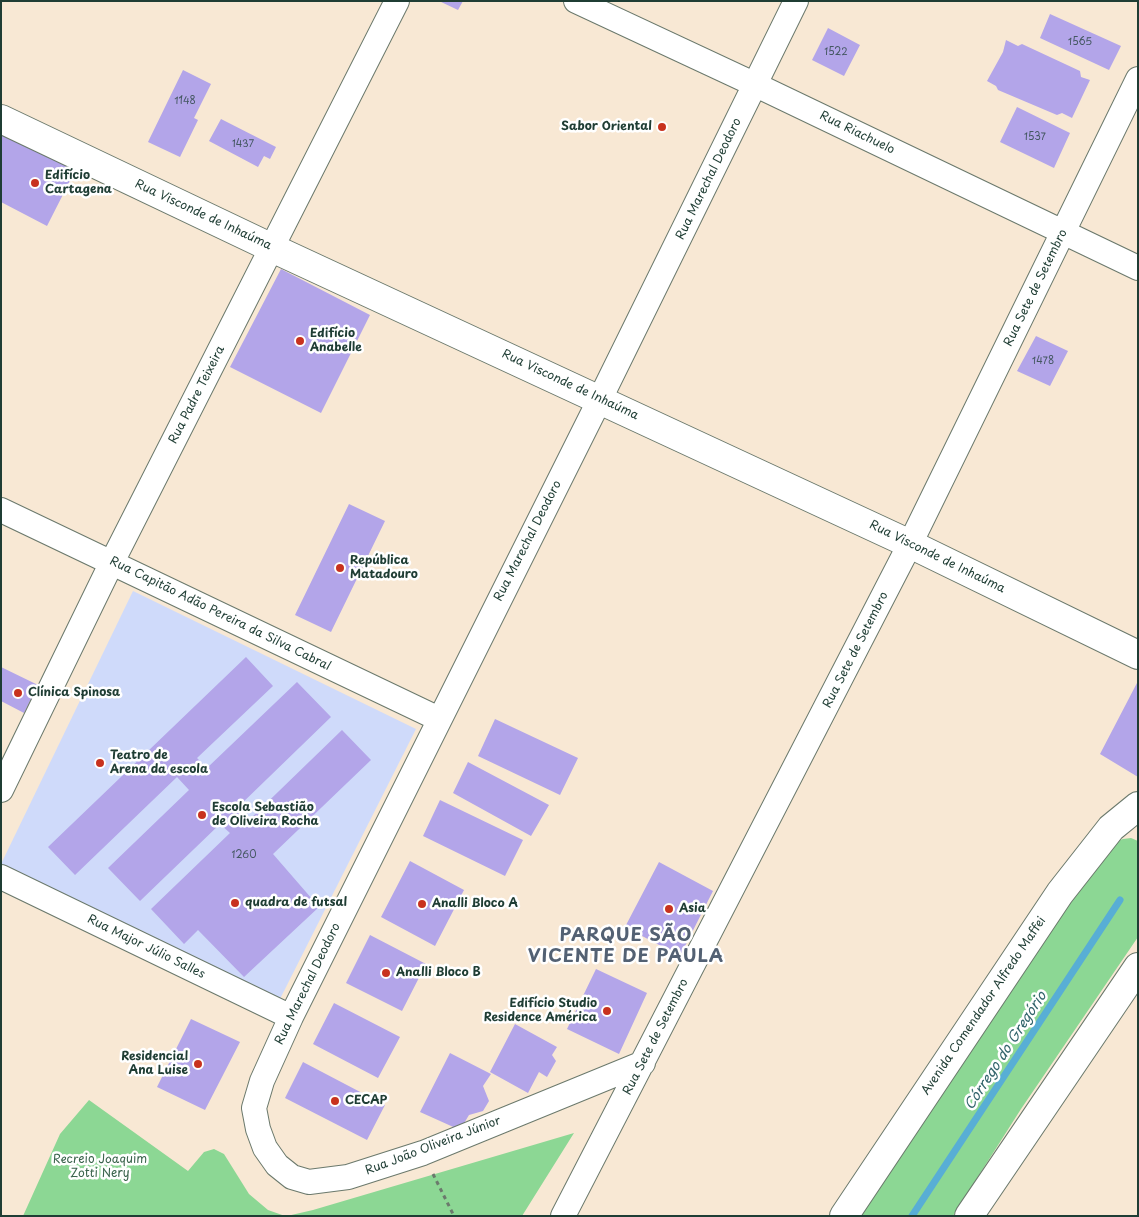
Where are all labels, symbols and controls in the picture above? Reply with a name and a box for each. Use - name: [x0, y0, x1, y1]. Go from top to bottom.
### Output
- house number: 1565: [1068, 36, 1092, 48]
- house number: 1522: [824, 46, 848, 58]
- house number: 1148: [174, 95, 196, 107]
- street label: Rua Riachuelo: [817, 109, 897, 157]
- street label: Rua Marechal Deodoro: [673, 116, 745, 242]
- place label: Sabor Oriental: [561, 120, 652, 134]
- marker: Sabor Oriental: [656, 121, 668, 133]
- house number: 1537: [1024, 131, 1046, 143]
- house number: 1437: [232, 138, 254, 150]
- place label: Edifício Cartagena: [45, 169, 112, 197]
- marker: Edifício Cartagena: [29, 177, 41, 189]
- street label: Rua Visconde de Inhaúma: [132, 177, 274, 253]
- street label: Rua Sete de Setembro: [1001, 227, 1071, 349]
- place label: Edifício Anabelle: [310, 327, 362, 355]
- marker: Edifício Anabelle: [294, 335, 306, 347]
- street label: Rua Padre Teixeira: [166, 344, 228, 446]
- street label: Rua Visconde de Inhaúma: [499, 347, 641, 423]
- house number: 1478: [1032, 355, 1054, 367]
- street label: Rua Marechal Deodoro: [491, 478, 565, 604]
- street label: Rua Visconde de Inhaúma: [867, 518, 1007, 596]
- street label: Rua Capitão Adão Pereira da Silva Cabral: [107, 554, 333, 674]
- place label: República Matadouro: [350, 554, 418, 582]
- marker: República Matadouro: [334, 562, 346, 574]
- street label: Rua Sete de Setembro: [820, 589, 892, 711]
- place label: Clínica Spinosa: [28, 686, 120, 700]
- marker: Clínica Spinosa: [12, 687, 24, 699]
- place label: Teatro de Arena da escola: [110, 749, 208, 777]
- marker: Teatro de Arena da escola: [94, 757, 106, 769]
- place label: Escola Sebastião de Oliveira Rocha: [212, 801, 319, 829]
- marker: Escola Sebastião de Oliveira Rocha: [196, 809, 208, 821]
- house number: 1260: [232, 849, 256, 861]
- place label: quadra de futsal: [245, 896, 347, 910]
- marker: quadra de futsal: [229, 897, 241, 909]
- place label: Analli Bloco A: [432, 897, 518, 911]
- marker: Analli Bloco A: [416, 898, 428, 910]
- place label: Asia: [679, 902, 706, 916]
- marker: Asia: [663, 903, 675, 915]
- street label: Rua Major Júlio Salles: [85, 912, 207, 982]
- street label: Avenida Comendador Alfredo Maffei: [919, 914, 1049, 1098]
- street label: Rua Marechal Deodoro: [272, 921, 344, 1047]
- district label: PARQUE SÃO VICENTE DE PAULA: [526, 925, 726, 968]
- place label: Analli Bloco B: [396, 966, 481, 980]
- marker: Analli Bloco B: [380, 967, 392, 979]
- street label: Rua Sete de Setembro: [620, 976, 692, 1098]
- water label: Córrego do Gregório: [962, 989, 1050, 1113]
- place label: Edifício Studio Residence América: [484, 997, 597, 1025]
- marker: Edifício Studio Residence América: [601, 1005, 613, 1017]
- place label: Residencial Ana Luise: [121, 1050, 188, 1078]
- marker: Residencial Ana Luise: [192, 1058, 204, 1070]
- place label: CECAP: [345, 1094, 387, 1108]
- marker: CECAP: [329, 1095, 341, 1107]
- street label: Rua João Oliveira Júnior: [363, 1113, 503, 1179]
- park label: Recreio Joaquim Zotti Nery: [53, 1153, 147, 1181]

